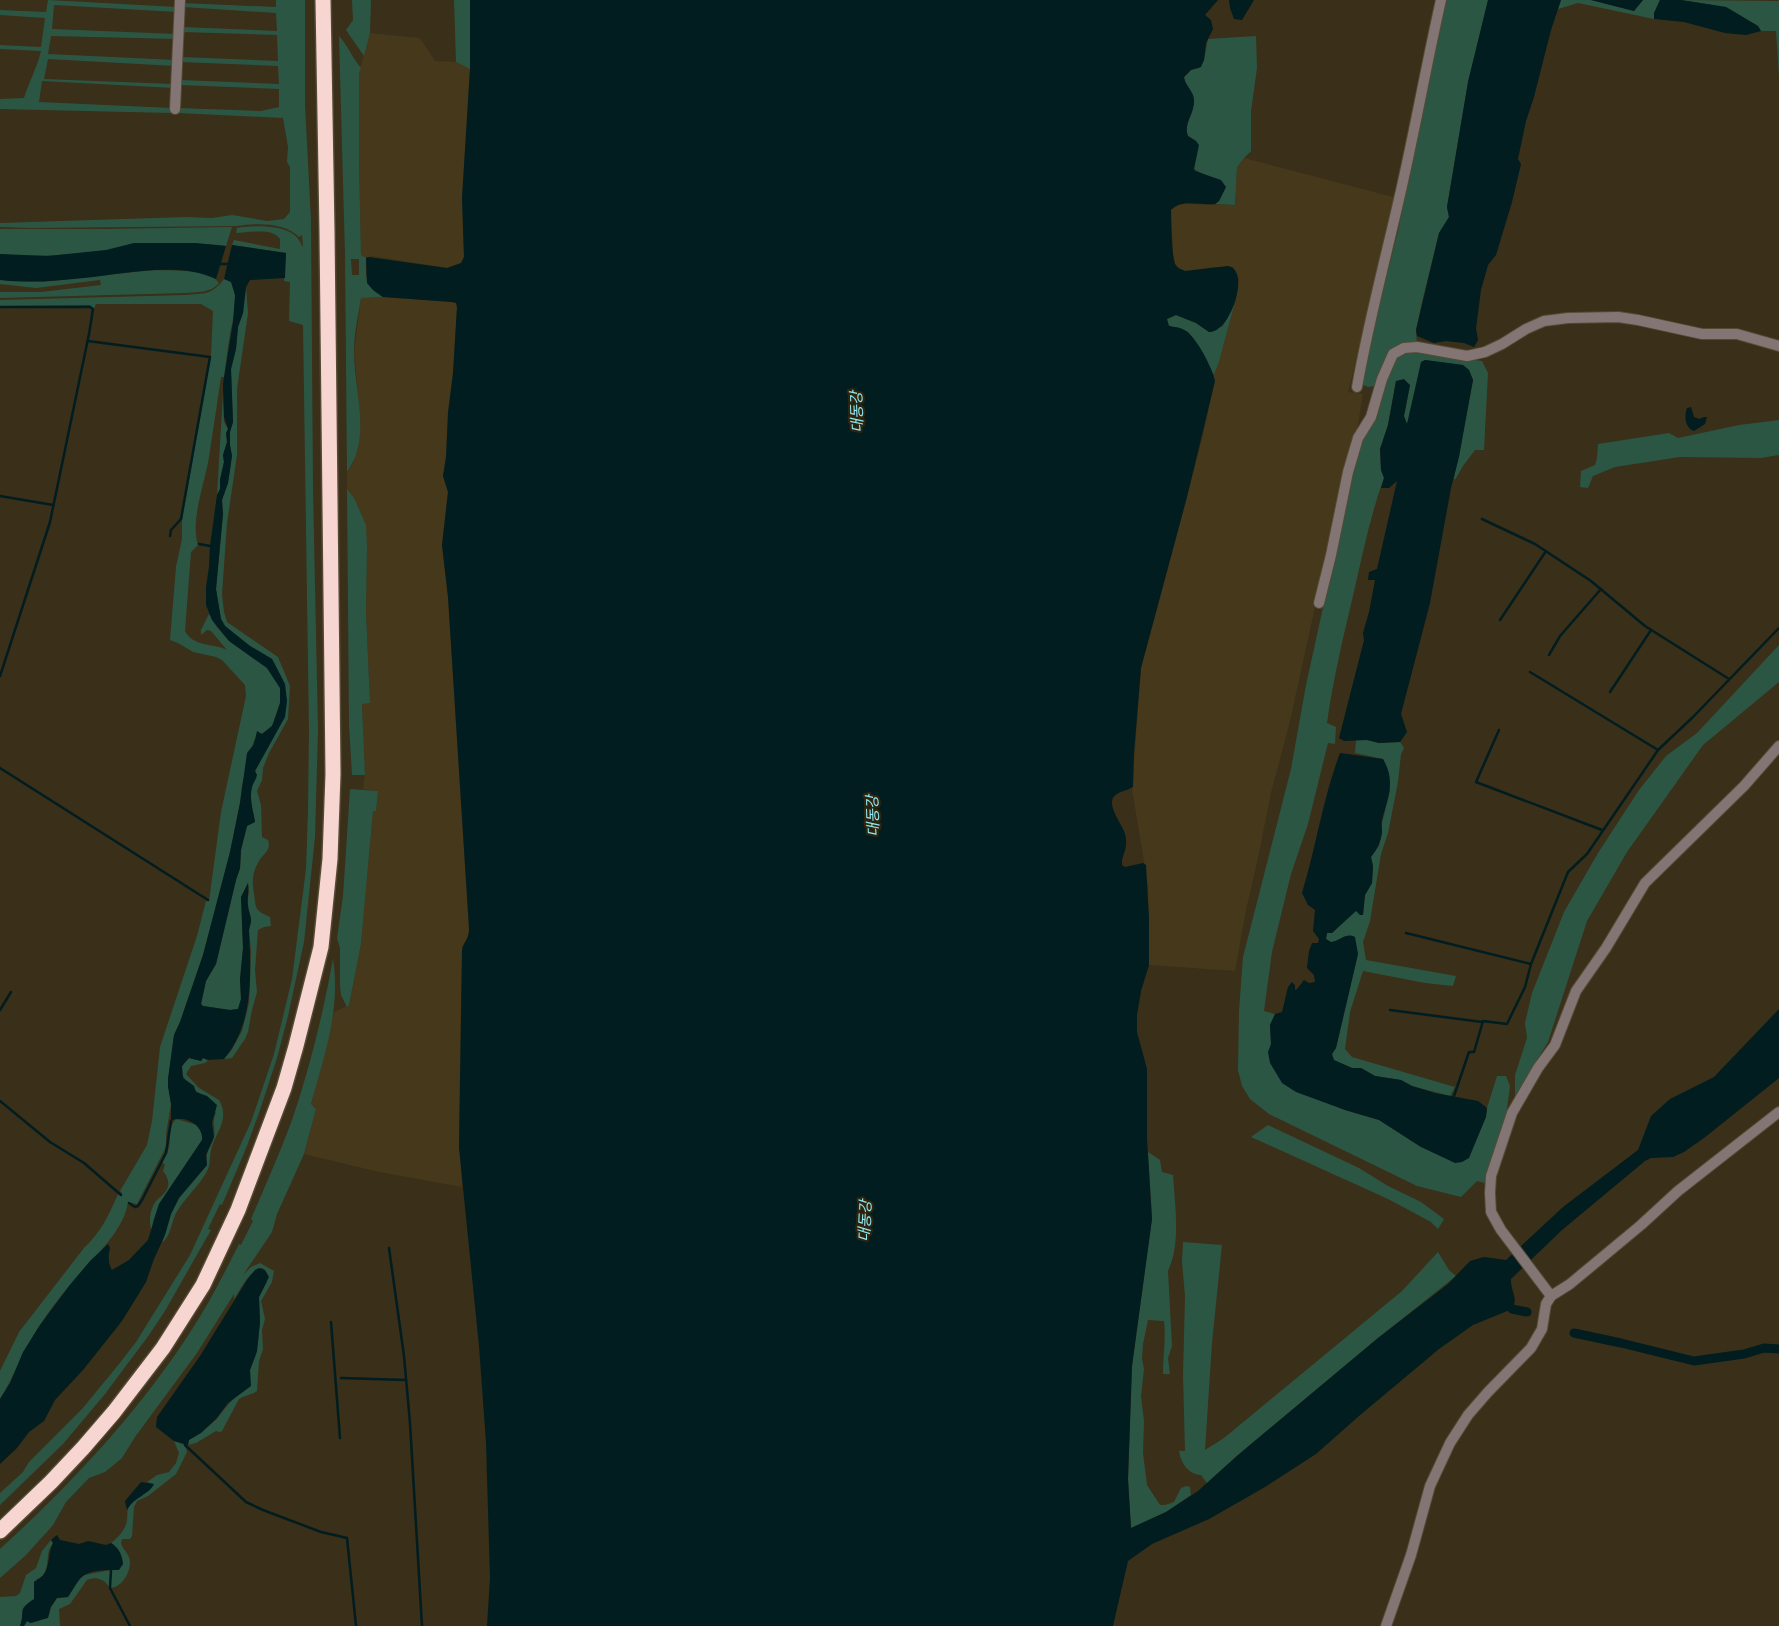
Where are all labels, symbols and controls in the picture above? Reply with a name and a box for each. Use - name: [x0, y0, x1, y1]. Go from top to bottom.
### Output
- water label: 대동강: [846, 389, 867, 433]
- water label: 대동강: [862, 793, 883, 837]
- water label: 대동강: [854, 1198, 875, 1242]

